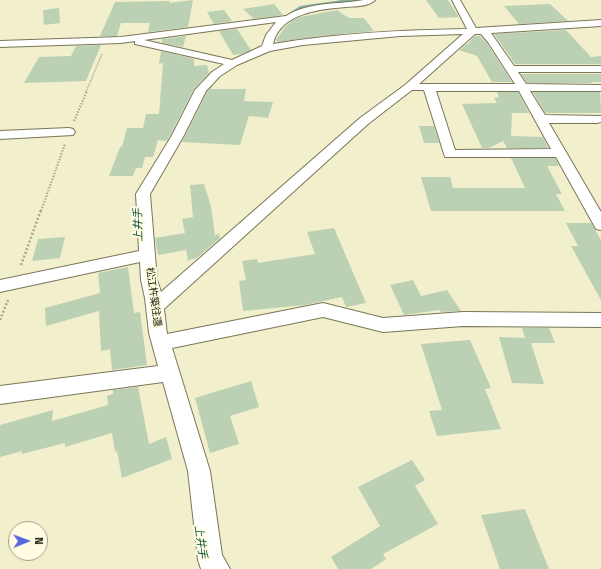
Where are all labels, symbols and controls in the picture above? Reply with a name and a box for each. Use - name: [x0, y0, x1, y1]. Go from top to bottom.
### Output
- water label: 上井手: [132, 208, 146, 242]
- street label: 松江杵築往還: [143, 266, 163, 328]
- north arrow: [8, 521, 48, 561]
- water label: 上井手: [191, 525, 209, 559]
- text: N: [31, 537, 47, 545]

